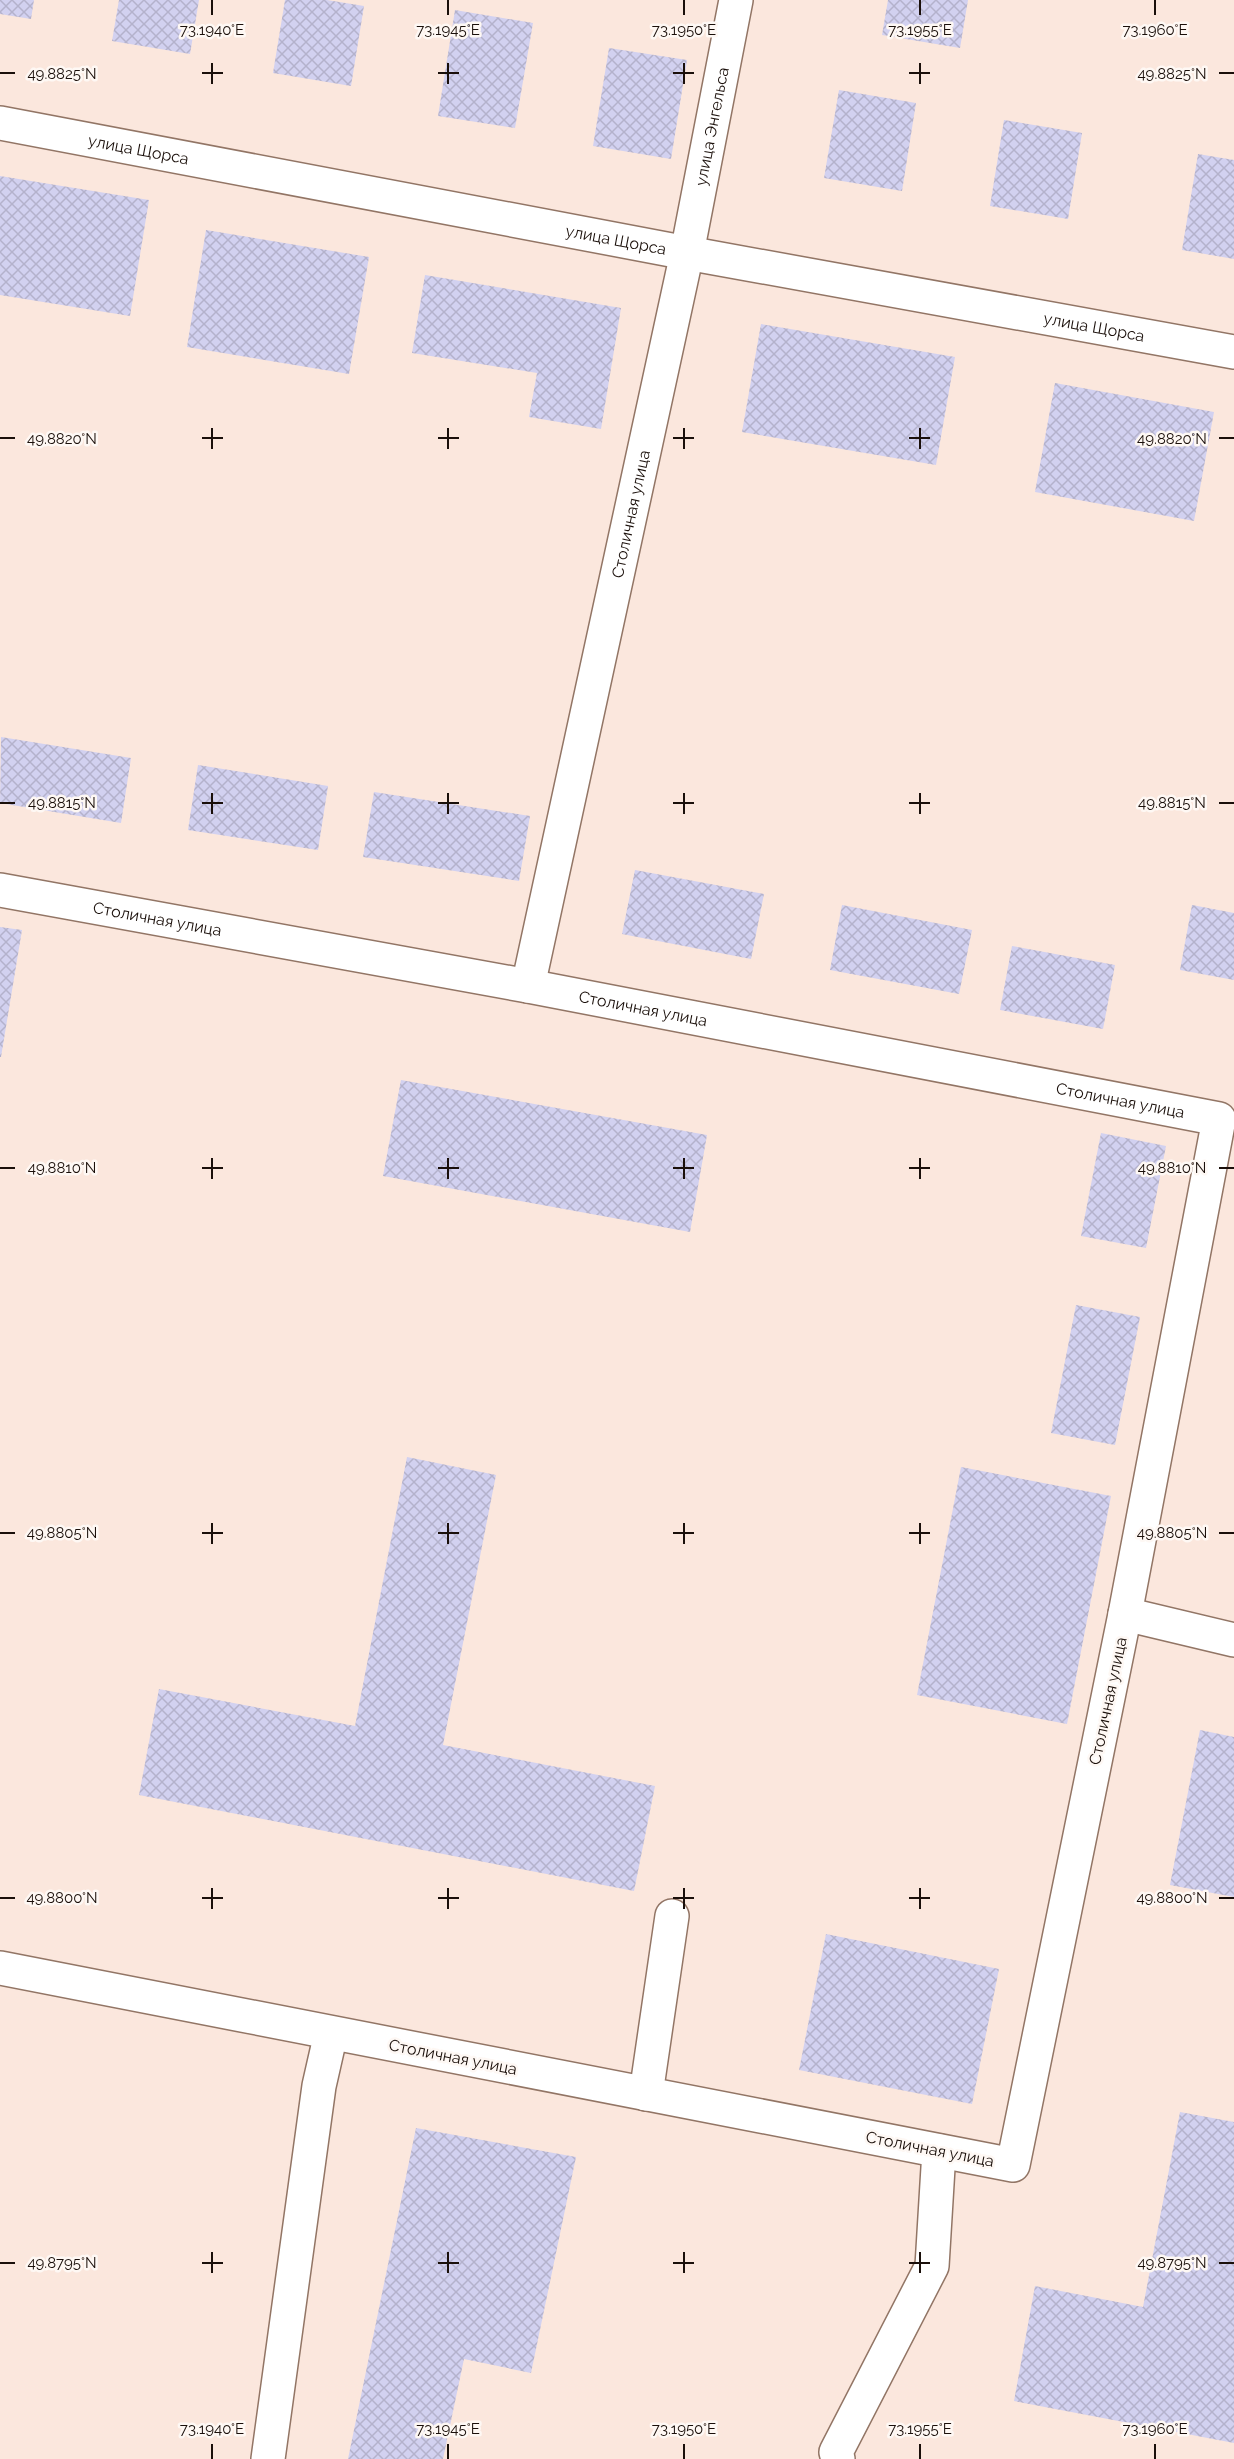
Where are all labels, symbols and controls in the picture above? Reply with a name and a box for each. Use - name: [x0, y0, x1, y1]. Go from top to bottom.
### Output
- text: 73.1940°E: [180, 21, 244, 39]
- text: 73.1945°E: [416, 21, 480, 39]
- text: 73.1950°E: [652, 21, 716, 39]
- text: 73.1955°E: [888, 21, 952, 39]
- text: 73.1960°E: [1122, 21, 1188, 39]
- text: 49.8825°N: [27, 65, 97, 83]
- street label: улица Энгельса: [691, 65, 732, 187]
- text: 49.8825°N: [1137, 65, 1207, 83]
- street label: улица Щорса: [87, 130, 190, 168]
- street label: улица Щорса: [564, 221, 668, 258]
- street label: улица Щорса: [1042, 308, 1146, 345]
- text: 49.8820°N: [27, 430, 97, 448]
- text: 49.8820°N: [1137, 430, 1207, 448]
- street label: Столичная улица: [607, 448, 653, 580]
- text: 49.8815°N: [28, 794, 96, 812]
- text: 49.8815°N: [1138, 794, 1206, 812]
- street label: Столичная улица: [92, 898, 223, 940]
- street label: Столичная улица: [577, 987, 709, 1030]
- street label: Столичная улица: [1055, 1078, 1186, 1122]
- text: 49.8810°N: [28, 1159, 96, 1177]
- text: 49.8810°N: [1138, 1159, 1206, 1177]
- text: 49.8805°N: [27, 1524, 97, 1542]
- text: 49.8805°N: [1137, 1524, 1207, 1542]
- street label: Столичная улица: [1085, 1635, 1131, 1767]
- text: 49.8800°N: [26, 1889, 98, 1907]
- text: 49.8800°N: [1136, 1889, 1208, 1907]
- street label: Столичная улица: [387, 2035, 519, 2079]
- street label: Столичная улица: [864, 2127, 996, 2171]
- text: 49.8795°N: [27, 2254, 97, 2272]
- text: 49.8795°N: [1137, 2254, 1207, 2272]
- text: 73.1940°E: [180, 2420, 244, 2438]
- text: 73.1945°E: [416, 2420, 480, 2438]
- text: 73.1950°E: [652, 2420, 716, 2438]
- text: 73.1955°E: [888, 2420, 952, 2438]
- text: 73.1960°E: [1122, 2420, 1188, 2438]

